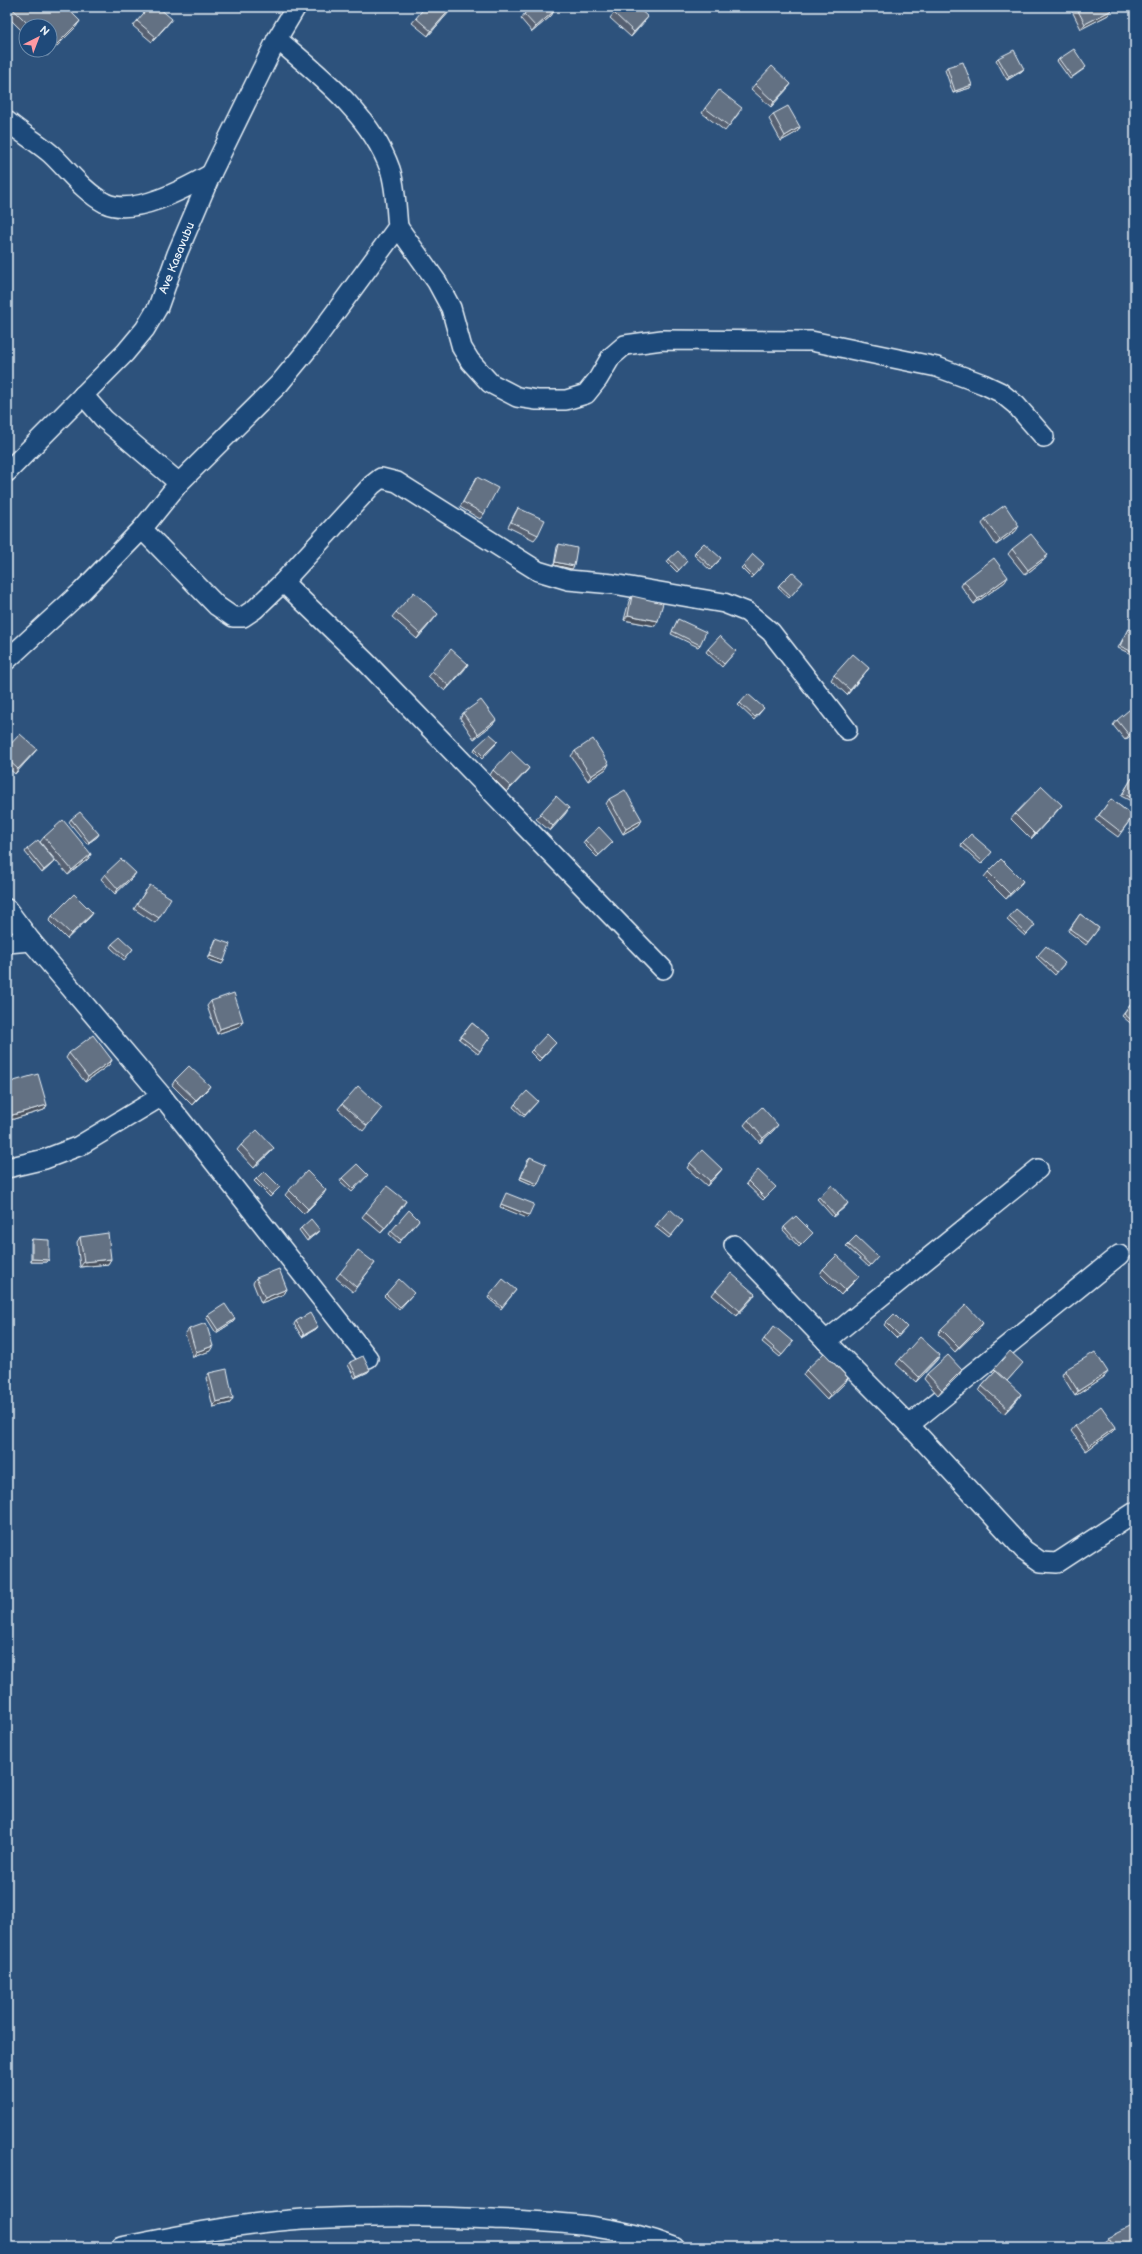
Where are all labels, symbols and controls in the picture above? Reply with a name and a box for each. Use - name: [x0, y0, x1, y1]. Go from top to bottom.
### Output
- north arrow: [18, 18, 58, 58]
- text: N: [37, 23, 52, 39]
- street label: Ave Kasavubu: [156, 220, 198, 296]

